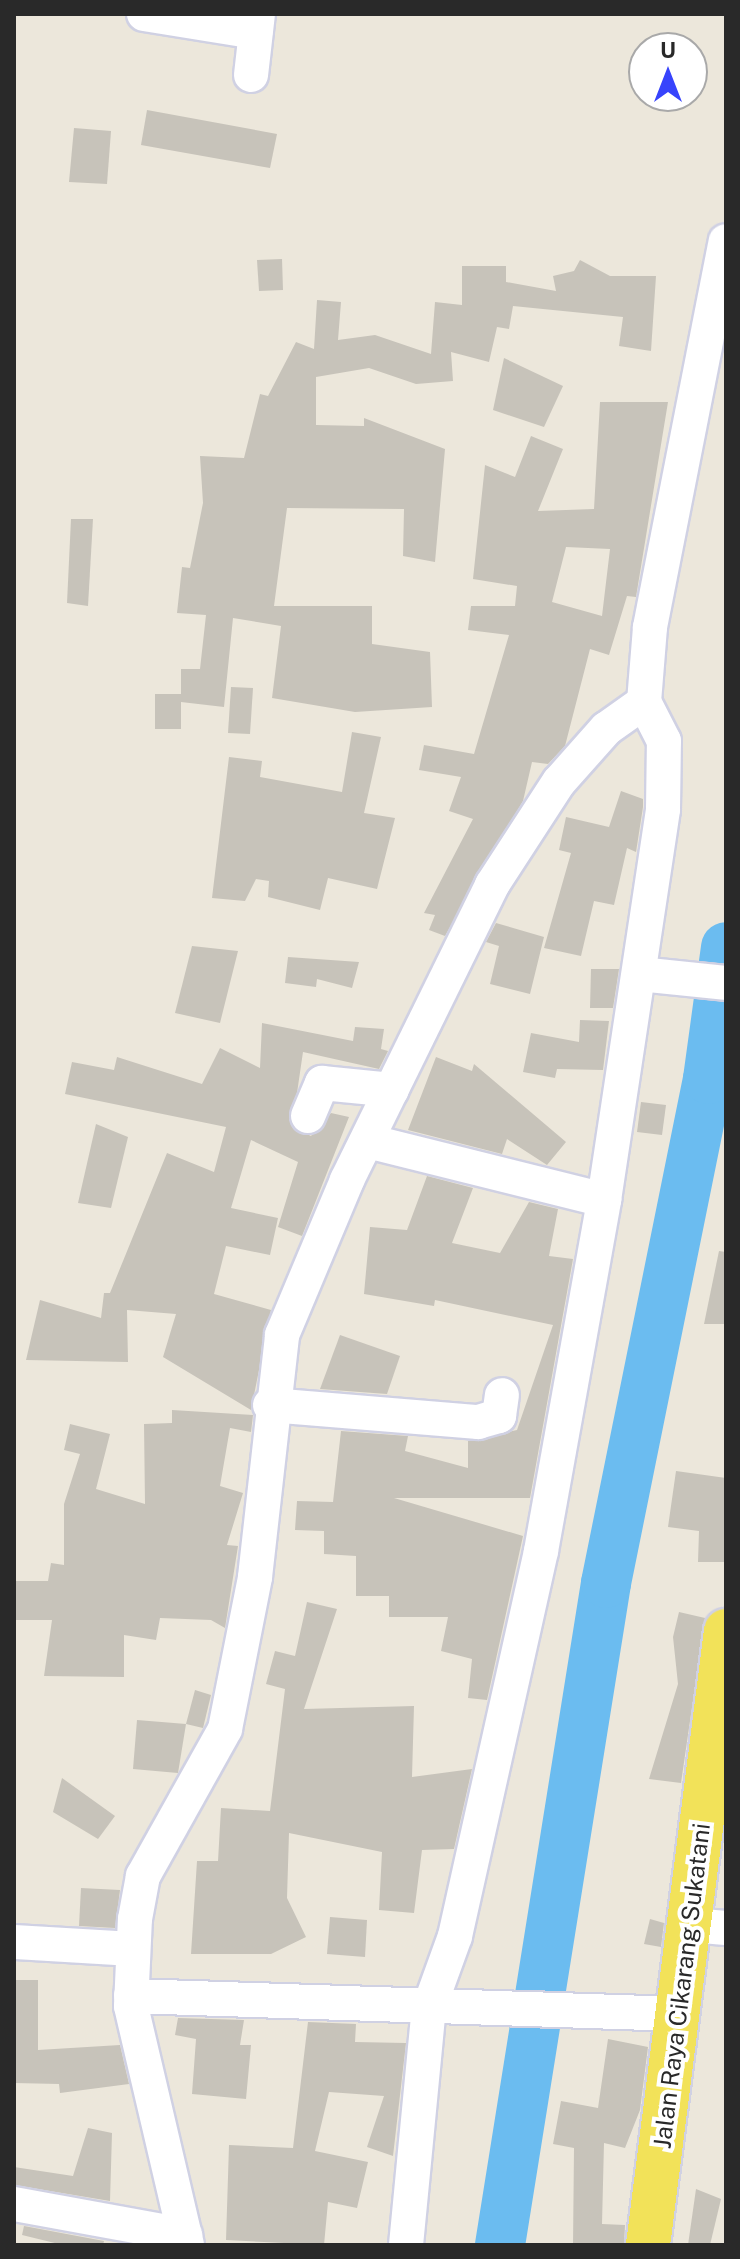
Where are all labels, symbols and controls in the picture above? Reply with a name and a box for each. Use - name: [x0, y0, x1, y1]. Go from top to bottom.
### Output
- north arrow: [628, 32, 708, 112]
- text: U: [660, 37, 676, 63]
- street label: Jalan Raya Cikarang Sukatani: [648, 1822, 716, 2150]

